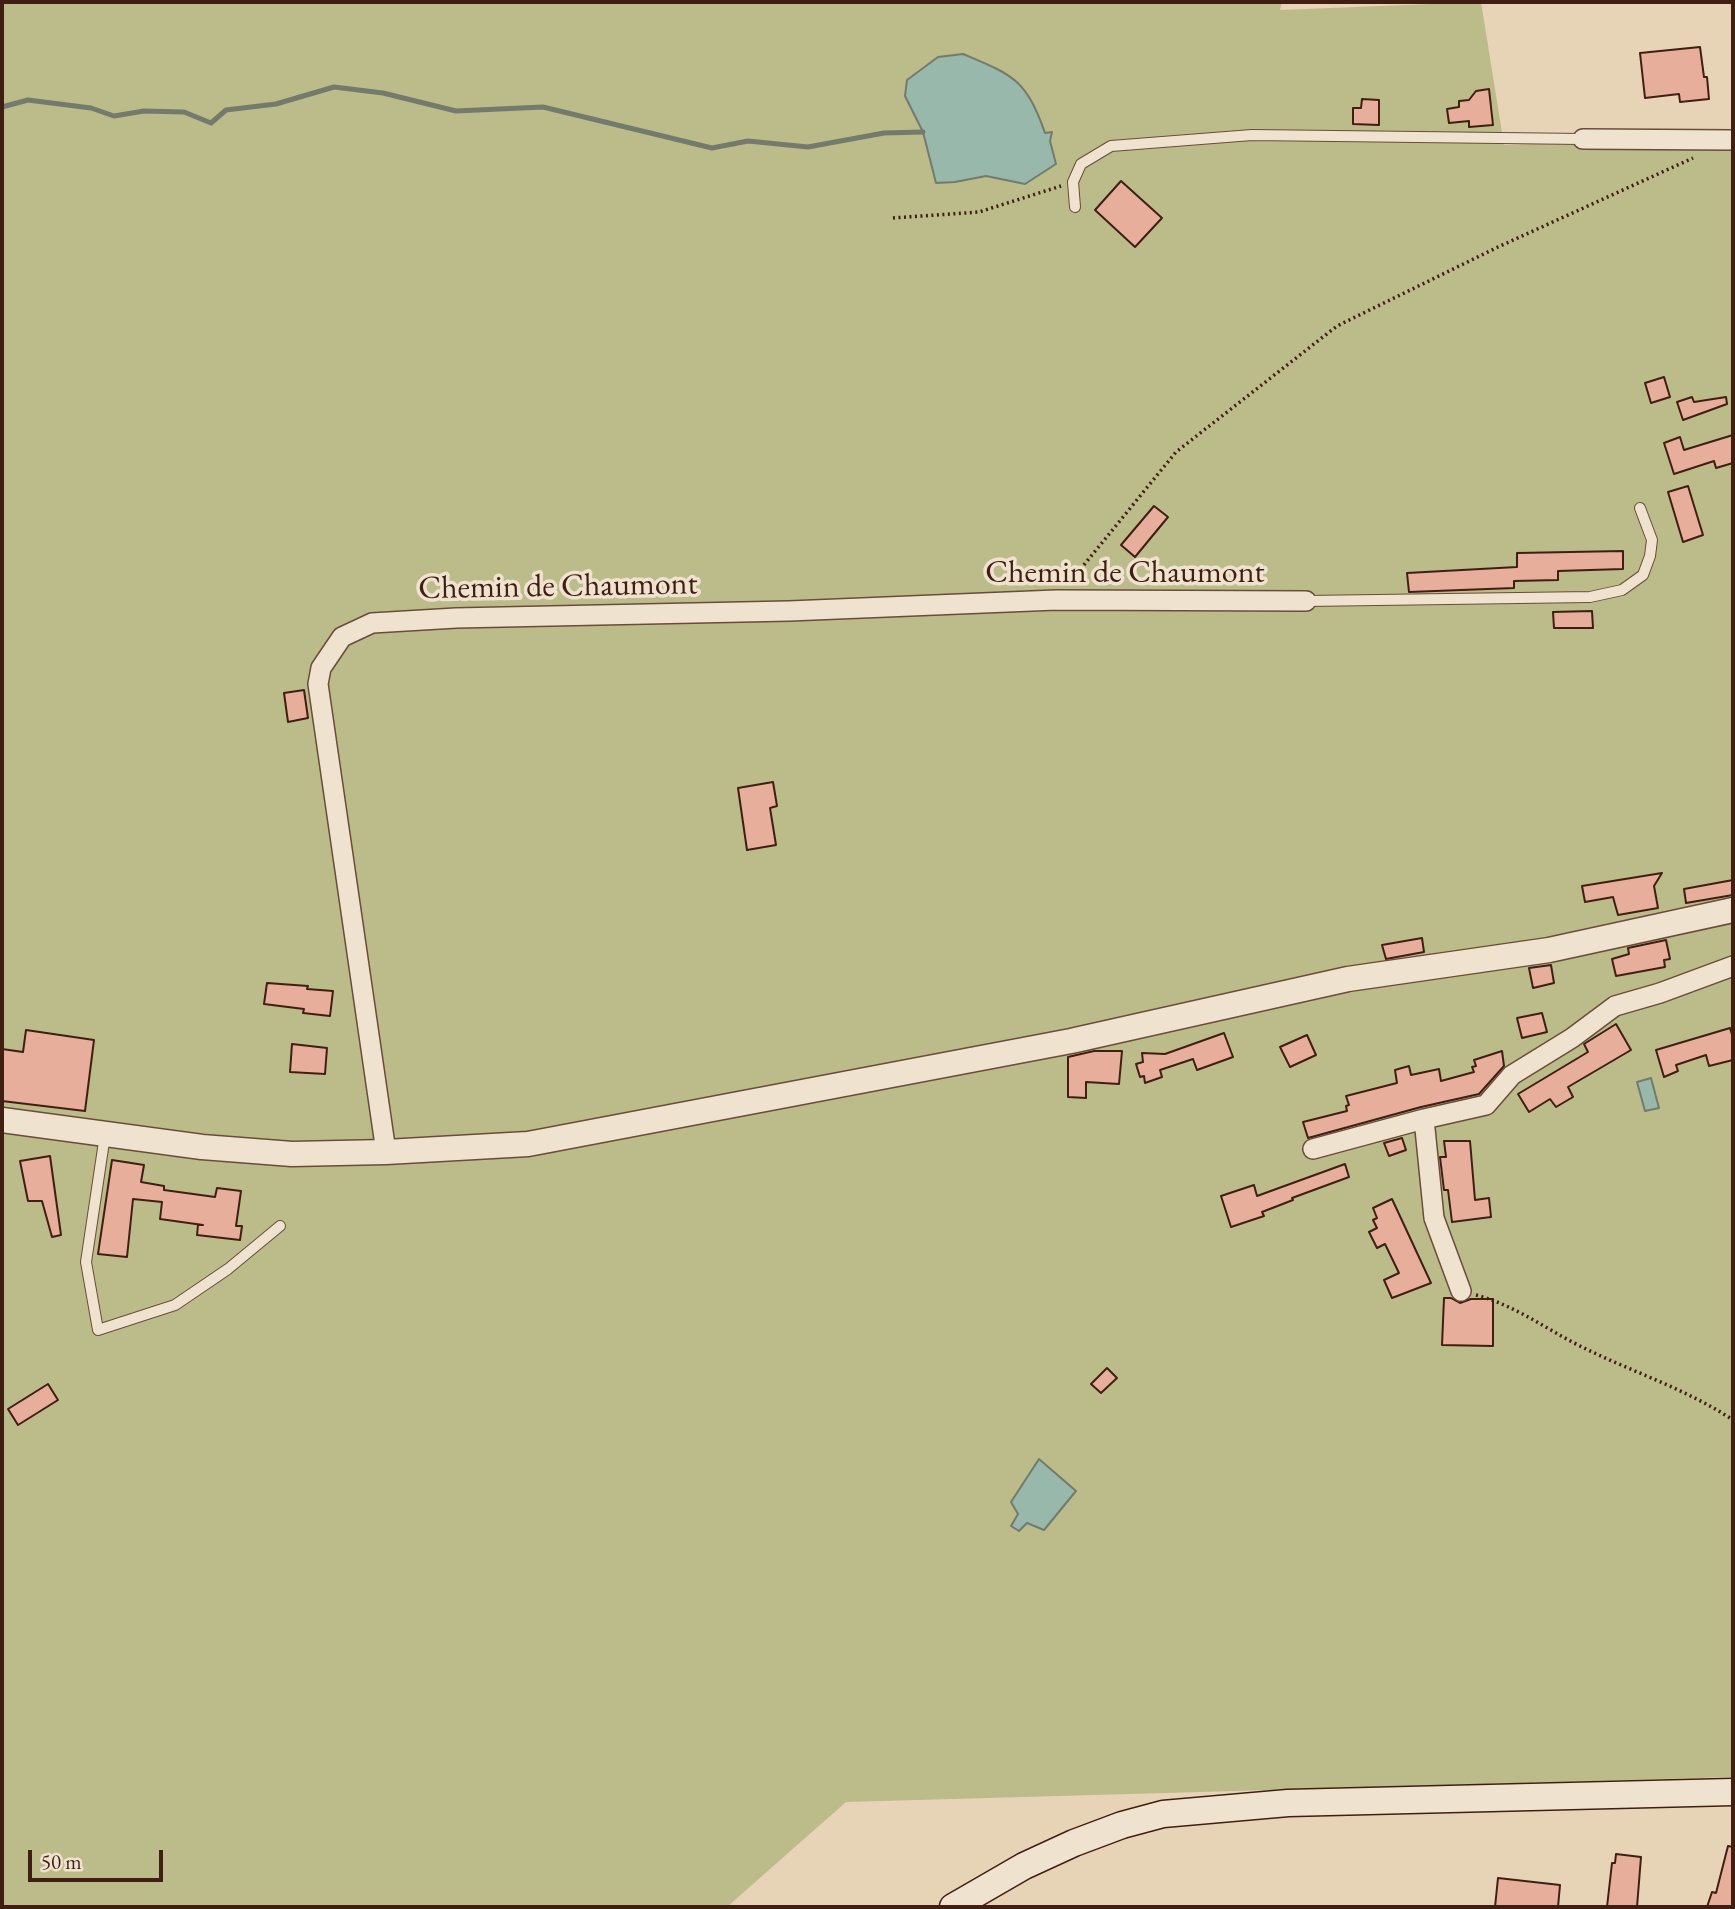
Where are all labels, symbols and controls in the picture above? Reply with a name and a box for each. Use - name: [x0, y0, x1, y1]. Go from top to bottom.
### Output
- street label: Chemin de Chaumont: [985, 554, 1265, 592]
- street label: Chemin de Chaumont: [418, 565, 698, 609]
- scale bar: [32, 1836, 166, 1880]
- text: 50 m: [41, 1848, 82, 1875]

